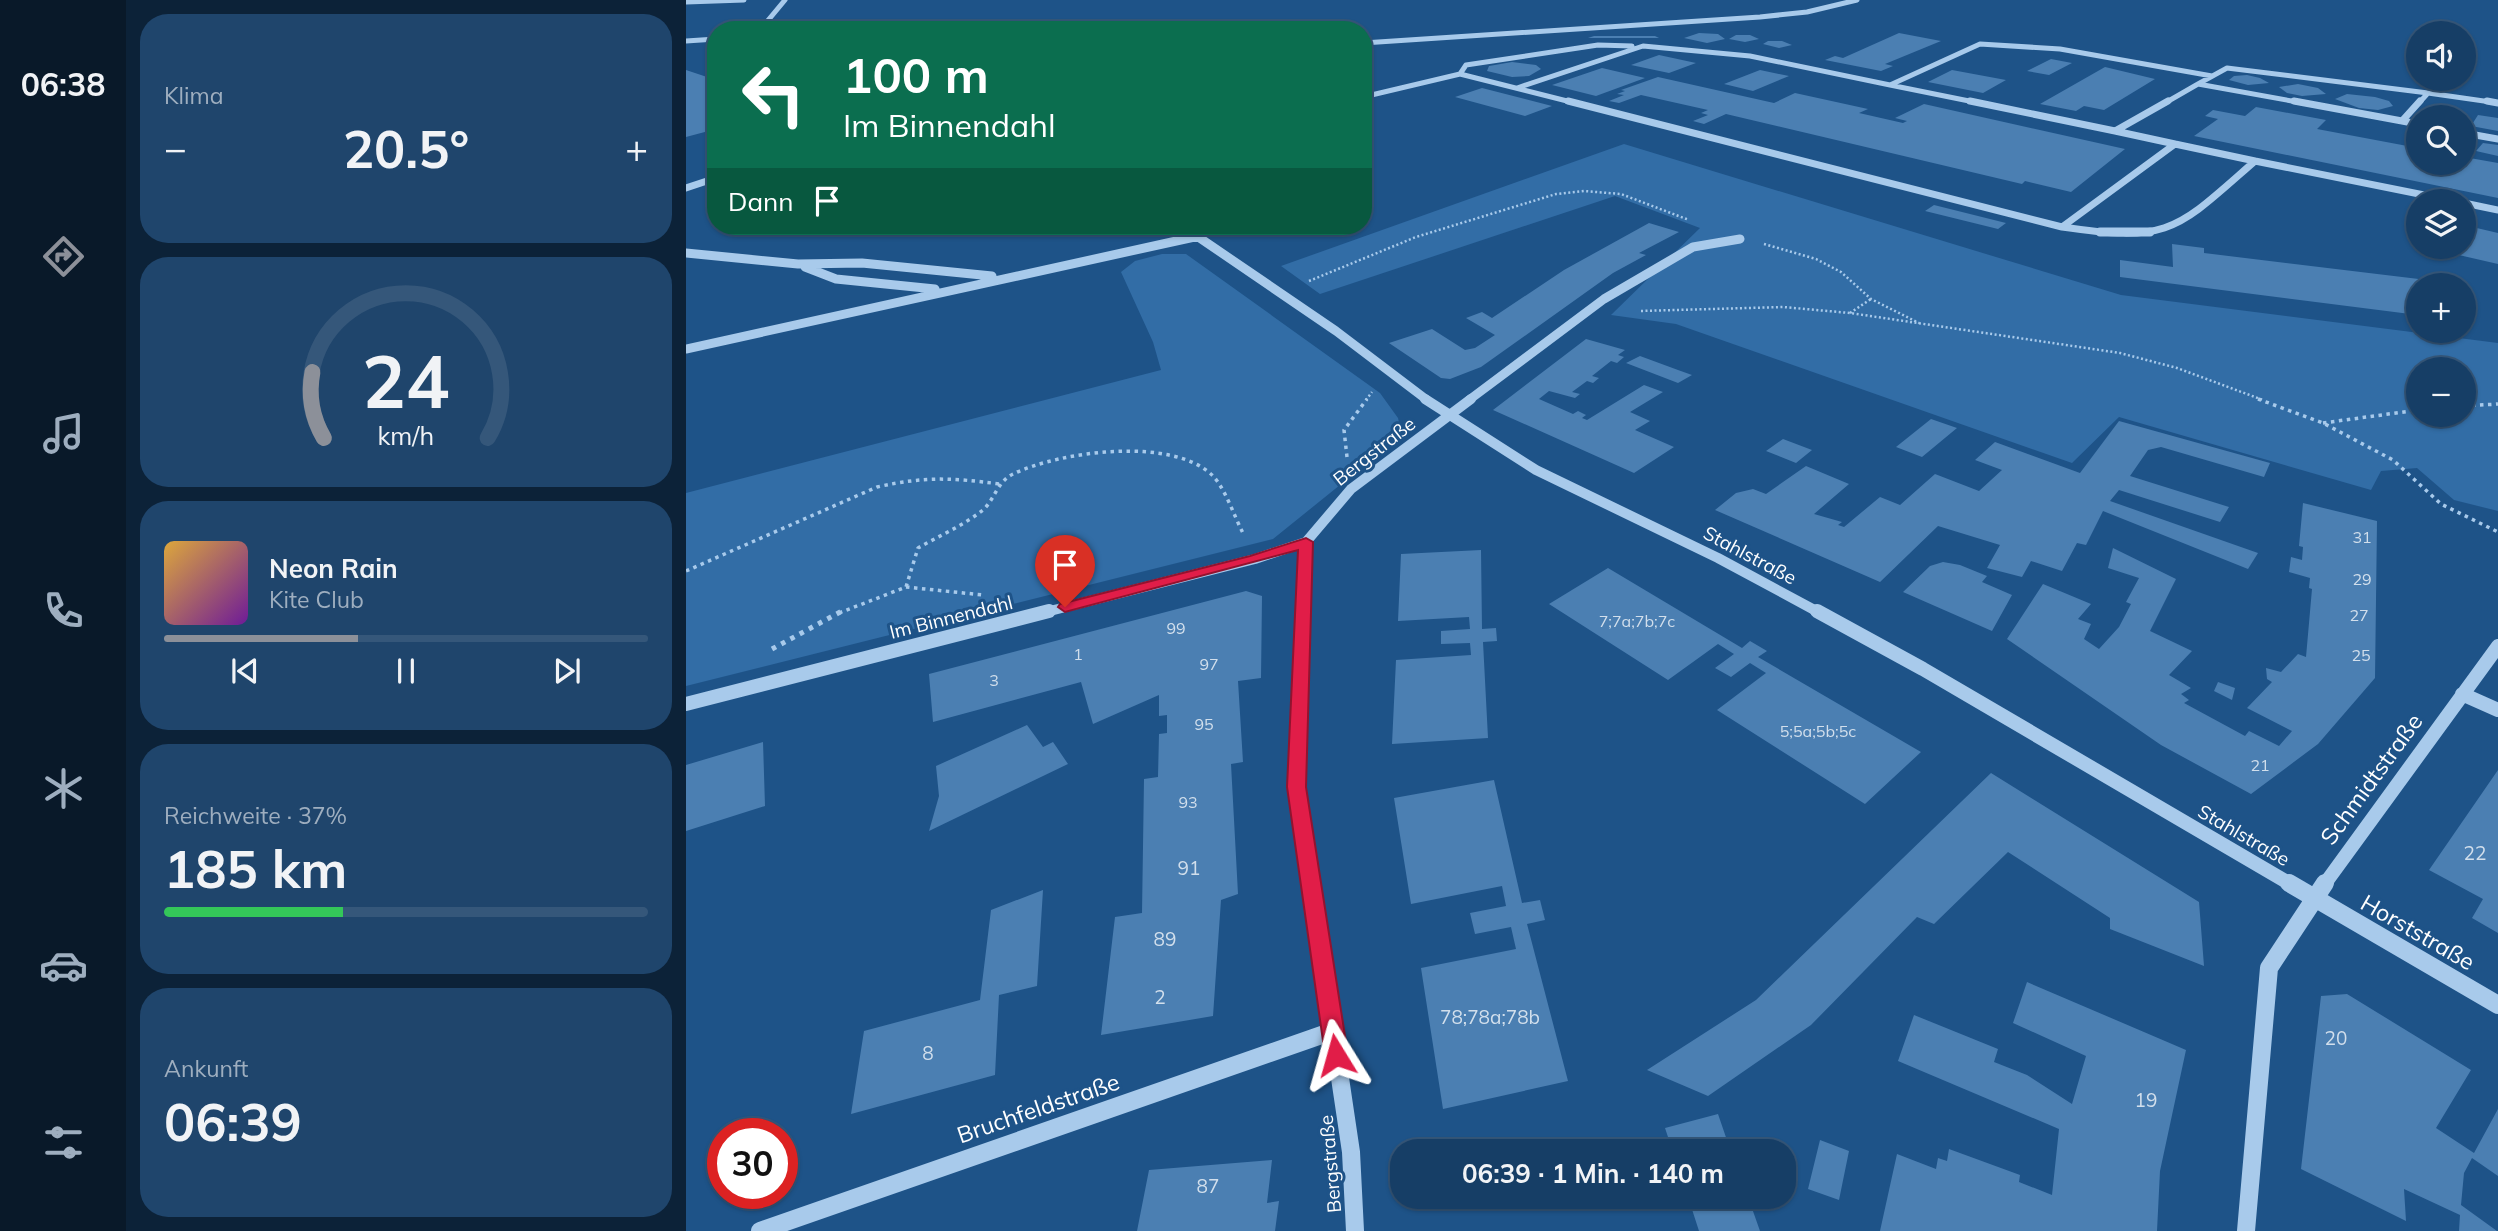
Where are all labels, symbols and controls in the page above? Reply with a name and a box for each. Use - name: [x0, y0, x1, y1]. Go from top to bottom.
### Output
- map controls: [2406, 21, 2476, 427]
- button: sound: [2406, 21, 2476, 91]
- text: 100 m: [843, 44, 989, 105]
- icon: left: [728, 49, 819, 140]
- text: 06:38: [21, 64, 105, 104]
- text: Klima: [164, 81, 224, 110]
- text: Im Binnendahl: [843, 105, 1056, 145]
- button: search: [2406, 105, 2476, 175]
- text: 20.5°: [343, 116, 469, 181]
- text: −: [164, 124, 187, 172]
- text: +: [625, 124, 648, 172]
- icon: arrive: [808, 182, 846, 220]
- text: Dann: [728, 185, 794, 218]
- button: layers: [2406, 189, 2476, 259]
- icon: directions: [39, 232, 88, 281]
- button: +: [2406, 273, 2476, 343]
- text: 24: [362, 336, 450, 427]
- button: −: [2406, 357, 2476, 427]
- icon: music: [39, 409, 88, 458]
- street label: Bergstraße: [1328, 411, 1420, 491]
- text: km/h: [378, 420, 434, 451]
- street label: Stahlstraße: [1699, 520, 1801, 590]
- house number: 31: [2352, 527, 2372, 547]
- pin: [1035, 535, 1095, 607]
- icon: arrive: [1046, 546, 1084, 584]
- text: Neon Rain: [269, 552, 398, 585]
- house number: 29: [2352, 569, 2372, 589]
- text: Kite Club: [269, 585, 364, 614]
- icon: phone: [39, 586, 88, 635]
- street label: Im Binnendahl: [887, 590, 1015, 644]
- house number: 27: [2349, 605, 2369, 625]
- house number: 7;7a;7b;7c: [1599, 611, 1675, 631]
- house number: 99: [1166, 618, 1186, 638]
- house number: 1: [1073, 644, 1083, 664]
- house number: 25: [2351, 645, 2371, 665]
- icon: previous: [226, 652, 264, 690]
- icon: pause: [387, 652, 425, 690]
- icon: next: [548, 652, 586, 690]
- house number: 97: [1199, 654, 1219, 674]
- house number: 3: [989, 670, 999, 690]
- street label: Schmidtstraße: [2314, 708, 2428, 850]
- house number: 95: [1194, 714, 1214, 734]
- house number: 5;5a;5b;5c: [1780, 721, 1856, 741]
- house number: 21: [2250, 755, 2270, 775]
- icon: climate: [39, 764, 88, 813]
- house number: 93: [1178, 792, 1198, 812]
- street label: Stahlstraße: [2194, 799, 2294, 871]
- text: Reichweite · 37%: [164, 801, 347, 830]
- text: 185 km: [164, 836, 347, 901]
- house number: 22: [2464, 841, 2486, 865]
- house number: 91: [1178, 856, 1200, 880]
- street label: Horststraße: [2356, 888, 2480, 976]
- house number: 89: [1154, 927, 1176, 951]
- icon: car: [39, 941, 88, 990]
- house number: 2: [1154, 985, 1166, 1009]
- house number: 78;78a;78b: [1440, 1005, 1540, 1029]
- position arrow: [1299, 1018, 1373, 1092]
- house number: 20: [2325, 1026, 2347, 1050]
- house number: 8: [922, 1041, 934, 1065]
- text: Ankunft: [164, 1054, 248, 1083]
- street label: Bruchfeldstraße: [953, 1067, 1123, 1149]
- house number: 19: [2135, 1088, 2157, 1112]
- text: 06:39: [164, 1089, 302, 1154]
- street label: Bergstraße: [1314, 1114, 1346, 1214]
- icon: filters: [39, 1118, 88, 1167]
- speed limit sign: 30: [707, 1118, 798, 1209]
- text: 06:39 · 1 Min. · 140 m: [1462, 1157, 1724, 1190]
- house number: 87: [1197, 1174, 1219, 1198]

